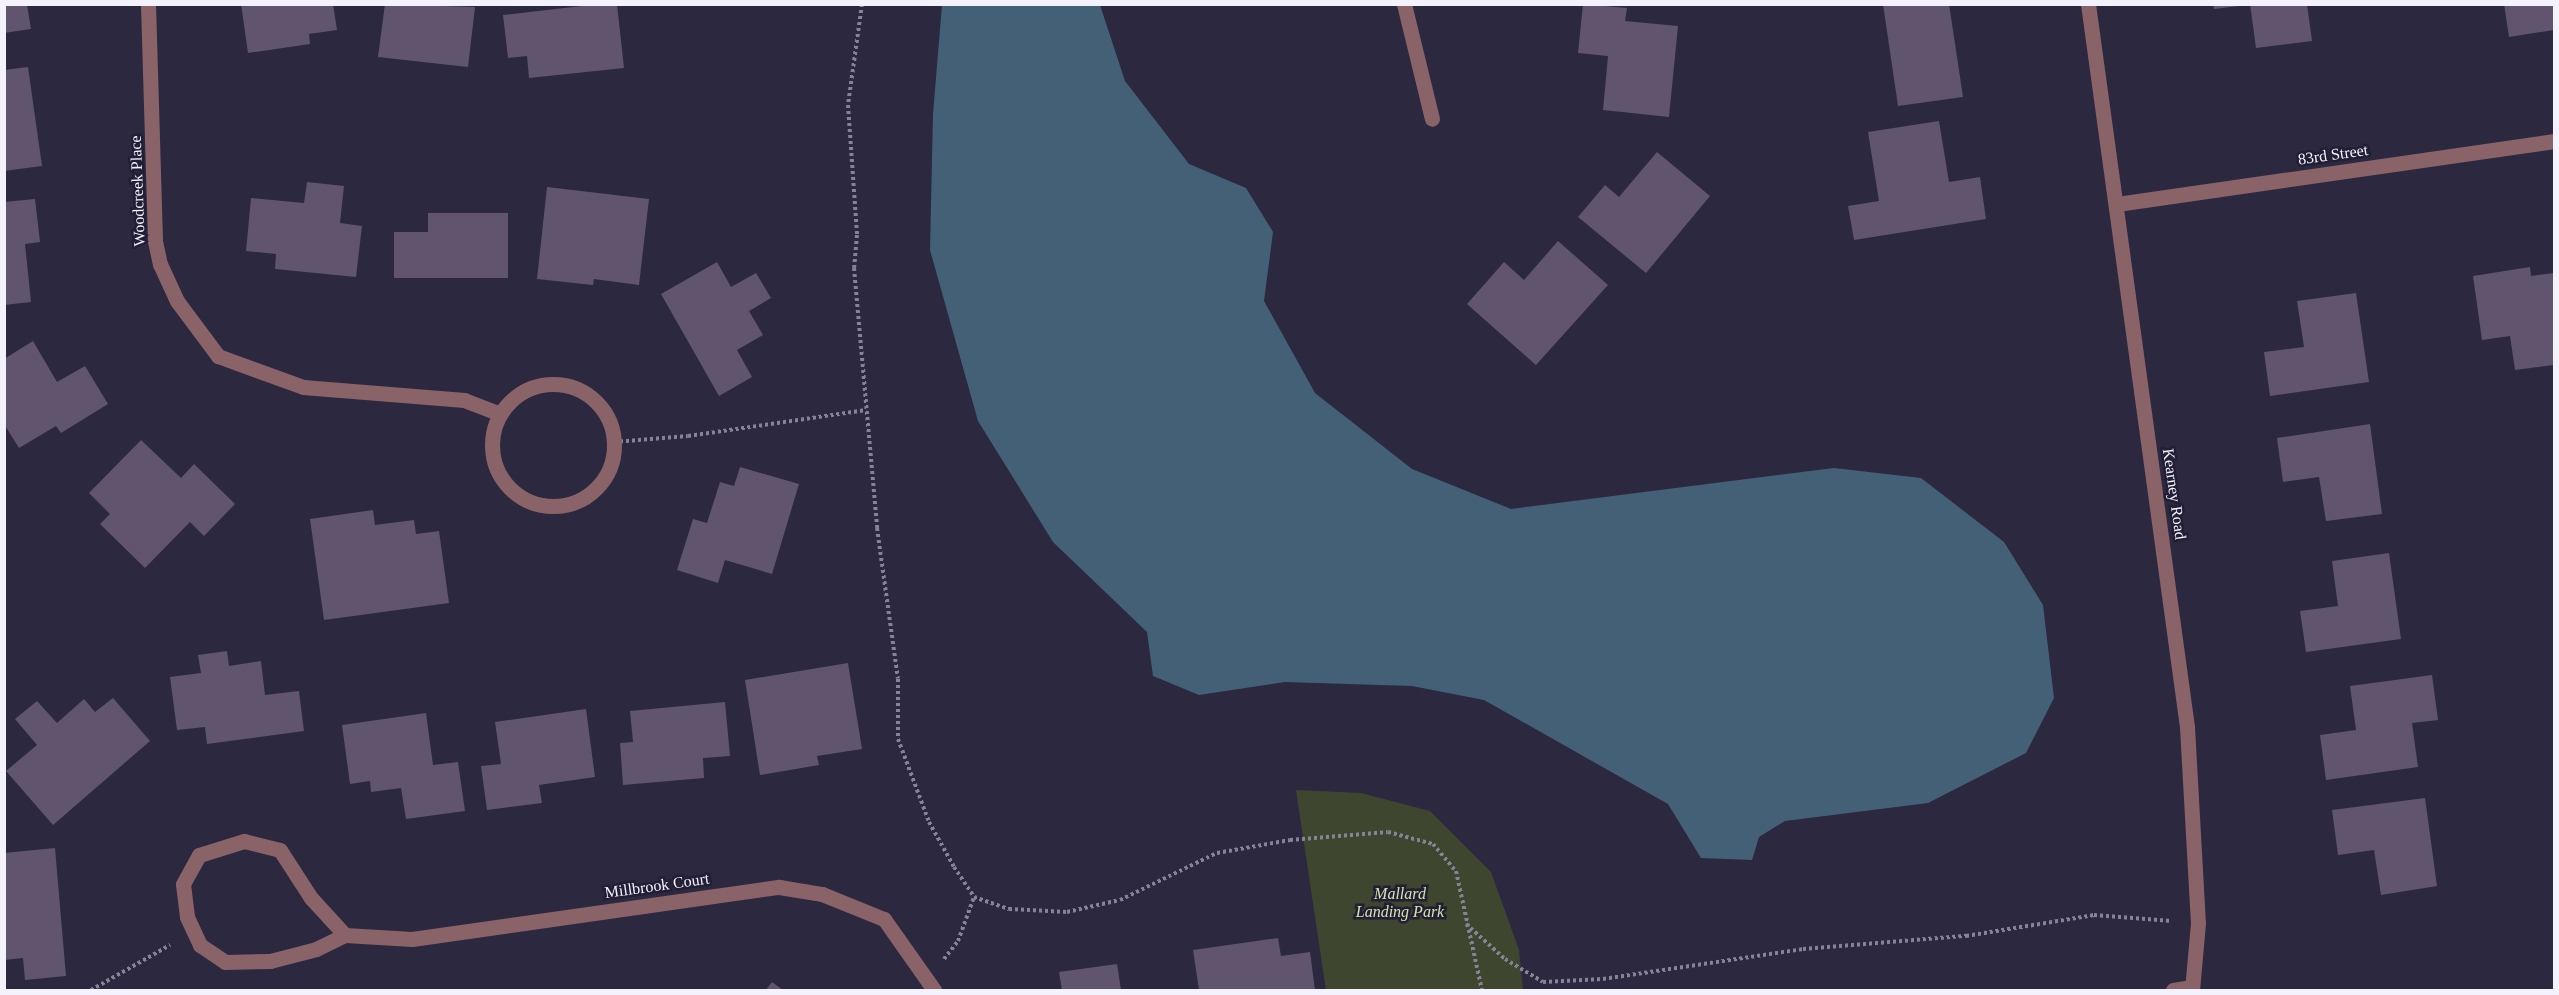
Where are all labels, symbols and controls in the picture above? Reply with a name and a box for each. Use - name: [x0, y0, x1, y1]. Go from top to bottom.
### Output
- street label: Woodcreek Place: [126, 135, 150, 247]
- street label: 83rd Street: [2297, 141, 2369, 169]
- street label: Kearney Road: [2158, 447, 2190, 541]
- street label: Millbrook Court: [604, 869, 710, 903]
- park label: Mallard Landing Park: [1356, 884, 1444, 922]

